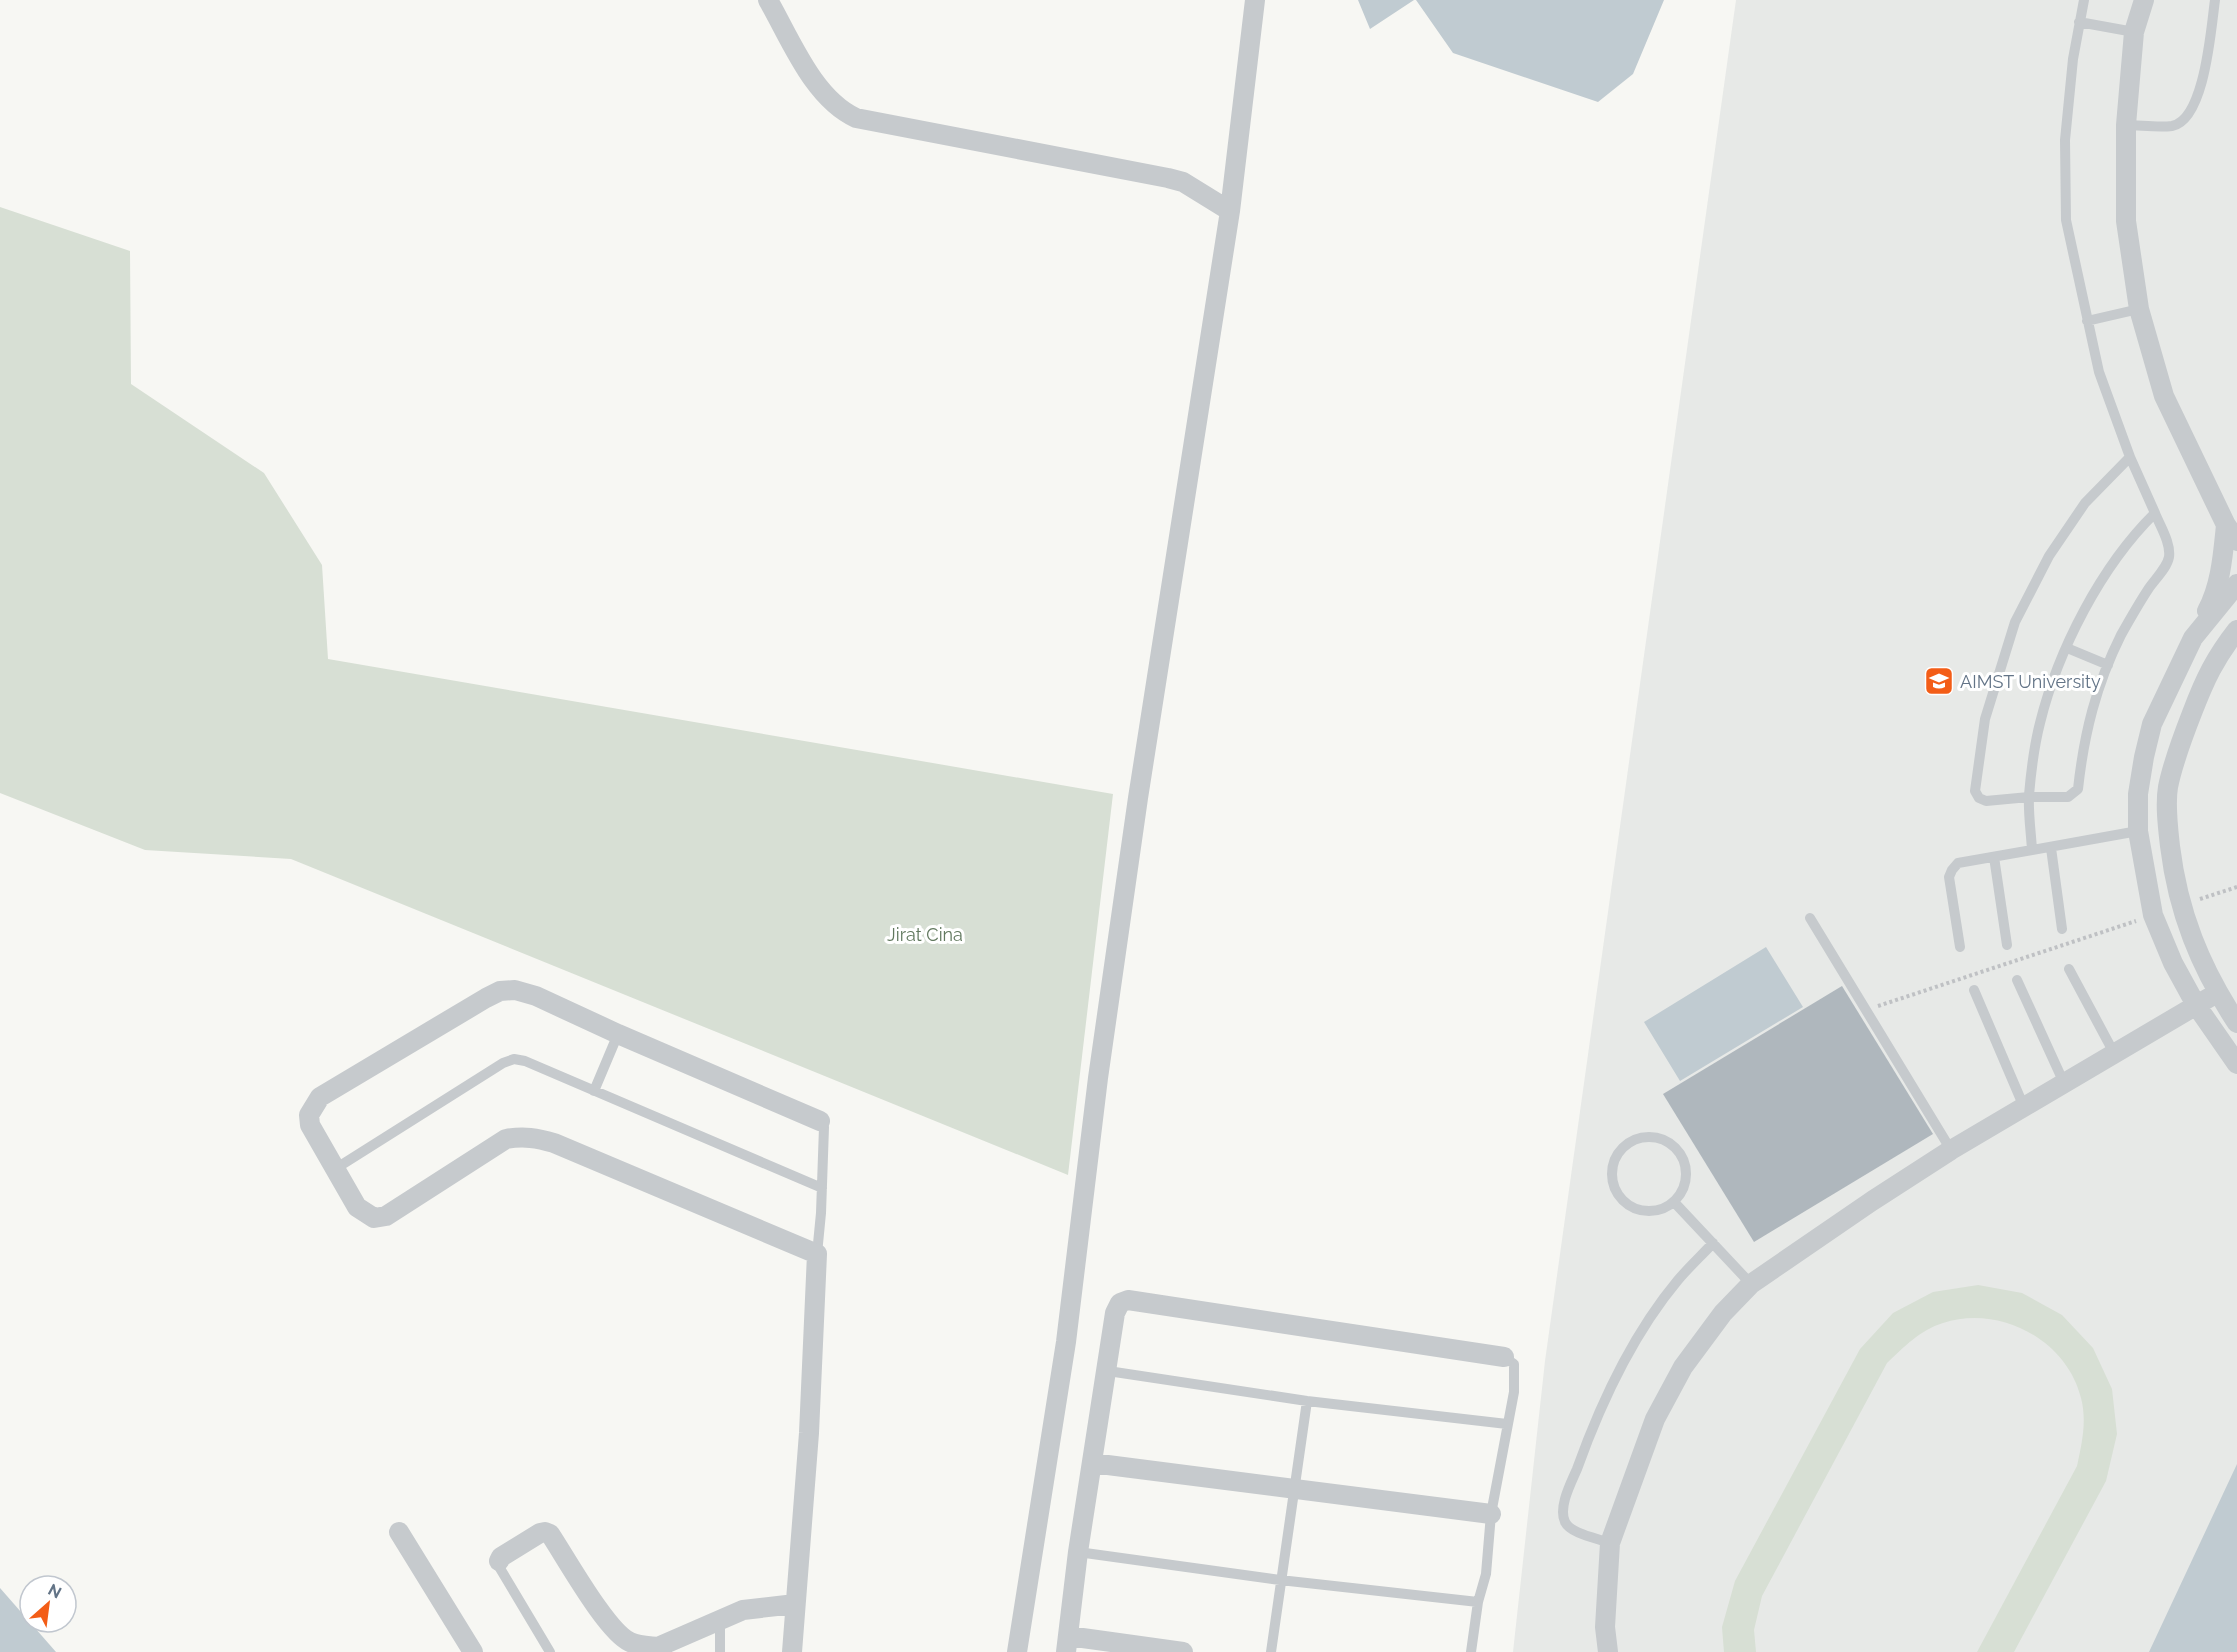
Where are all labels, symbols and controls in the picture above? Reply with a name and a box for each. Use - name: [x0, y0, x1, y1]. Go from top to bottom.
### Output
- school or university icon: AIMST University: [1923, 665, 1955, 697]
- place label: AIMST University: [1960, 671, 2101, 692]
- park label: Jirat Cina: [887, 924, 963, 945]
- north arrow: [18, 1574, 78, 1634]
- text: N: [45, 1580, 65, 1602]

